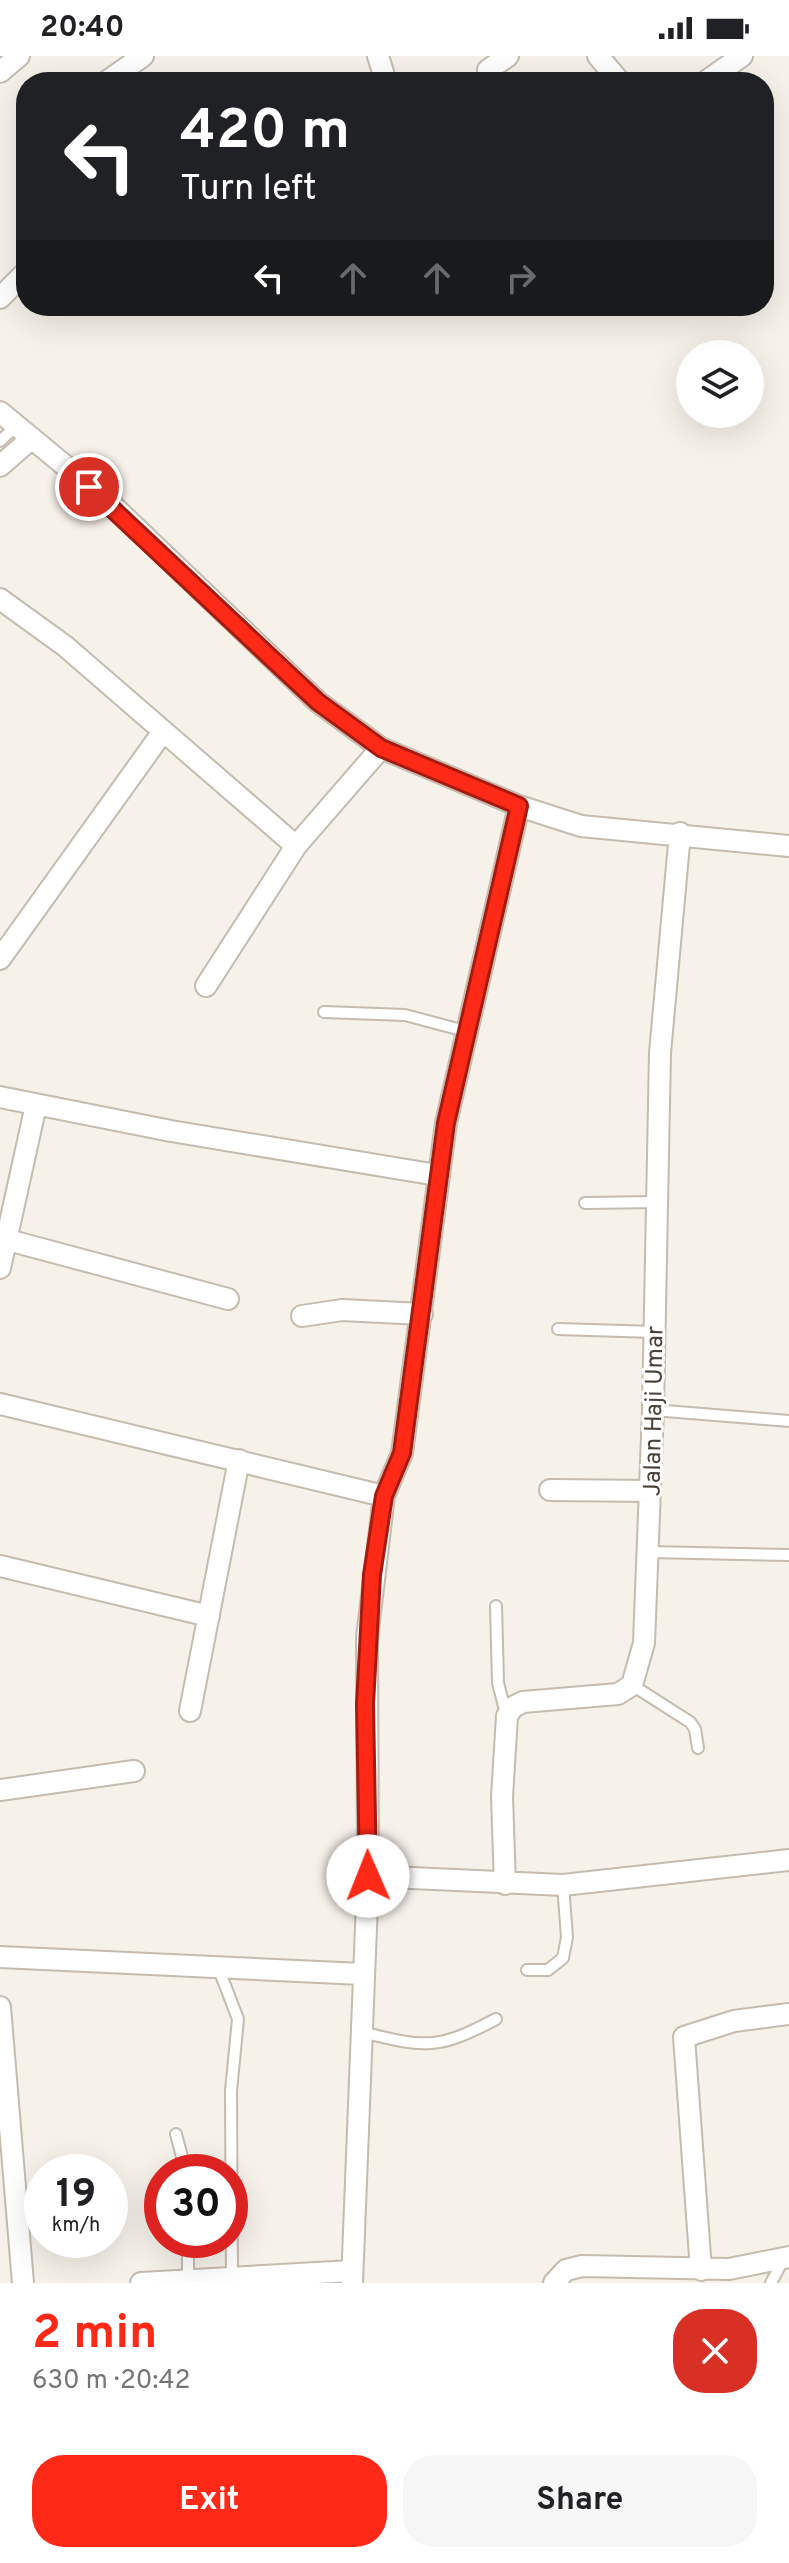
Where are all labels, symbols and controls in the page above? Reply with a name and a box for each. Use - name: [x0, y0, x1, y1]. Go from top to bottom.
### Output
- text: 20:40: [40, 10, 124, 47]
- text: 420 m: [180, 98, 350, 168]
- icon: left: [48, 104, 152, 208]
- text: Turn left: [180, 167, 317, 213]
- icon: left: [247, 256, 291, 300]
- icon: ahead: [331, 256, 375, 300]
- icon: ahead: [415, 256, 459, 300]
- icon: right: [499, 256, 543, 300]
- map controls: [676, 340, 764, 428]
- button: layers: [676, 340, 764, 428]
- pin: [55, 453, 123, 521]
- icon: arrive: [67, 465, 111, 509]
- street label: Jalan Haji Umar: [639, 1325, 671, 1497]
- position arrow: [326, 1834, 410, 1918]
- speed limit sign: 30: [144, 2154, 248, 2258]
- text: 19: [56, 2171, 96, 2221]
- text: km/h: [52, 2213, 100, 2239]
- text: 2 min: [32, 2305, 157, 2365]
- button: close: [673, 2309, 757, 2393]
- text: 630 m · 20:42: [32, 2365, 190, 2398]
- button: Exit: [32, 2455, 387, 2547]
- button: Share: [403, 2455, 757, 2547]

